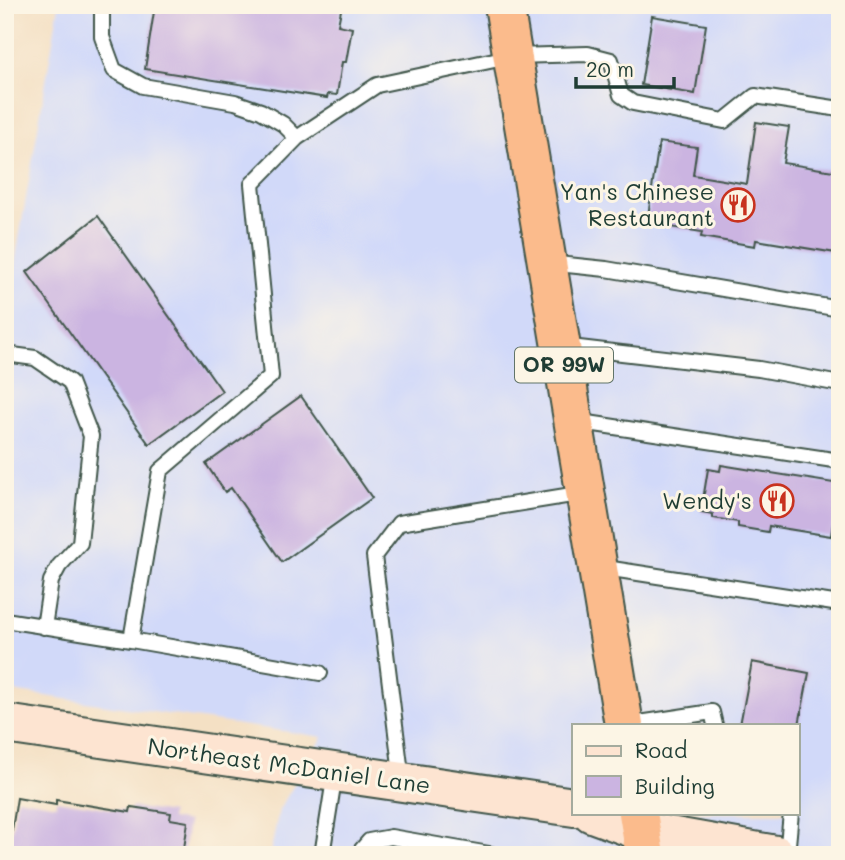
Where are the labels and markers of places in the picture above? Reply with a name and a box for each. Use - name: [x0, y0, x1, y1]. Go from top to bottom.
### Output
- place label: Yan's Chinese Restaurant: [559, 176, 714, 232]
- restaurant icon: Yan's Chinese Restaurant: [719, 186, 757, 224]
- restaurant icon: Wendy's: [758, 482, 796, 520]
- place label: Wendy's: [662, 485, 752, 515]

